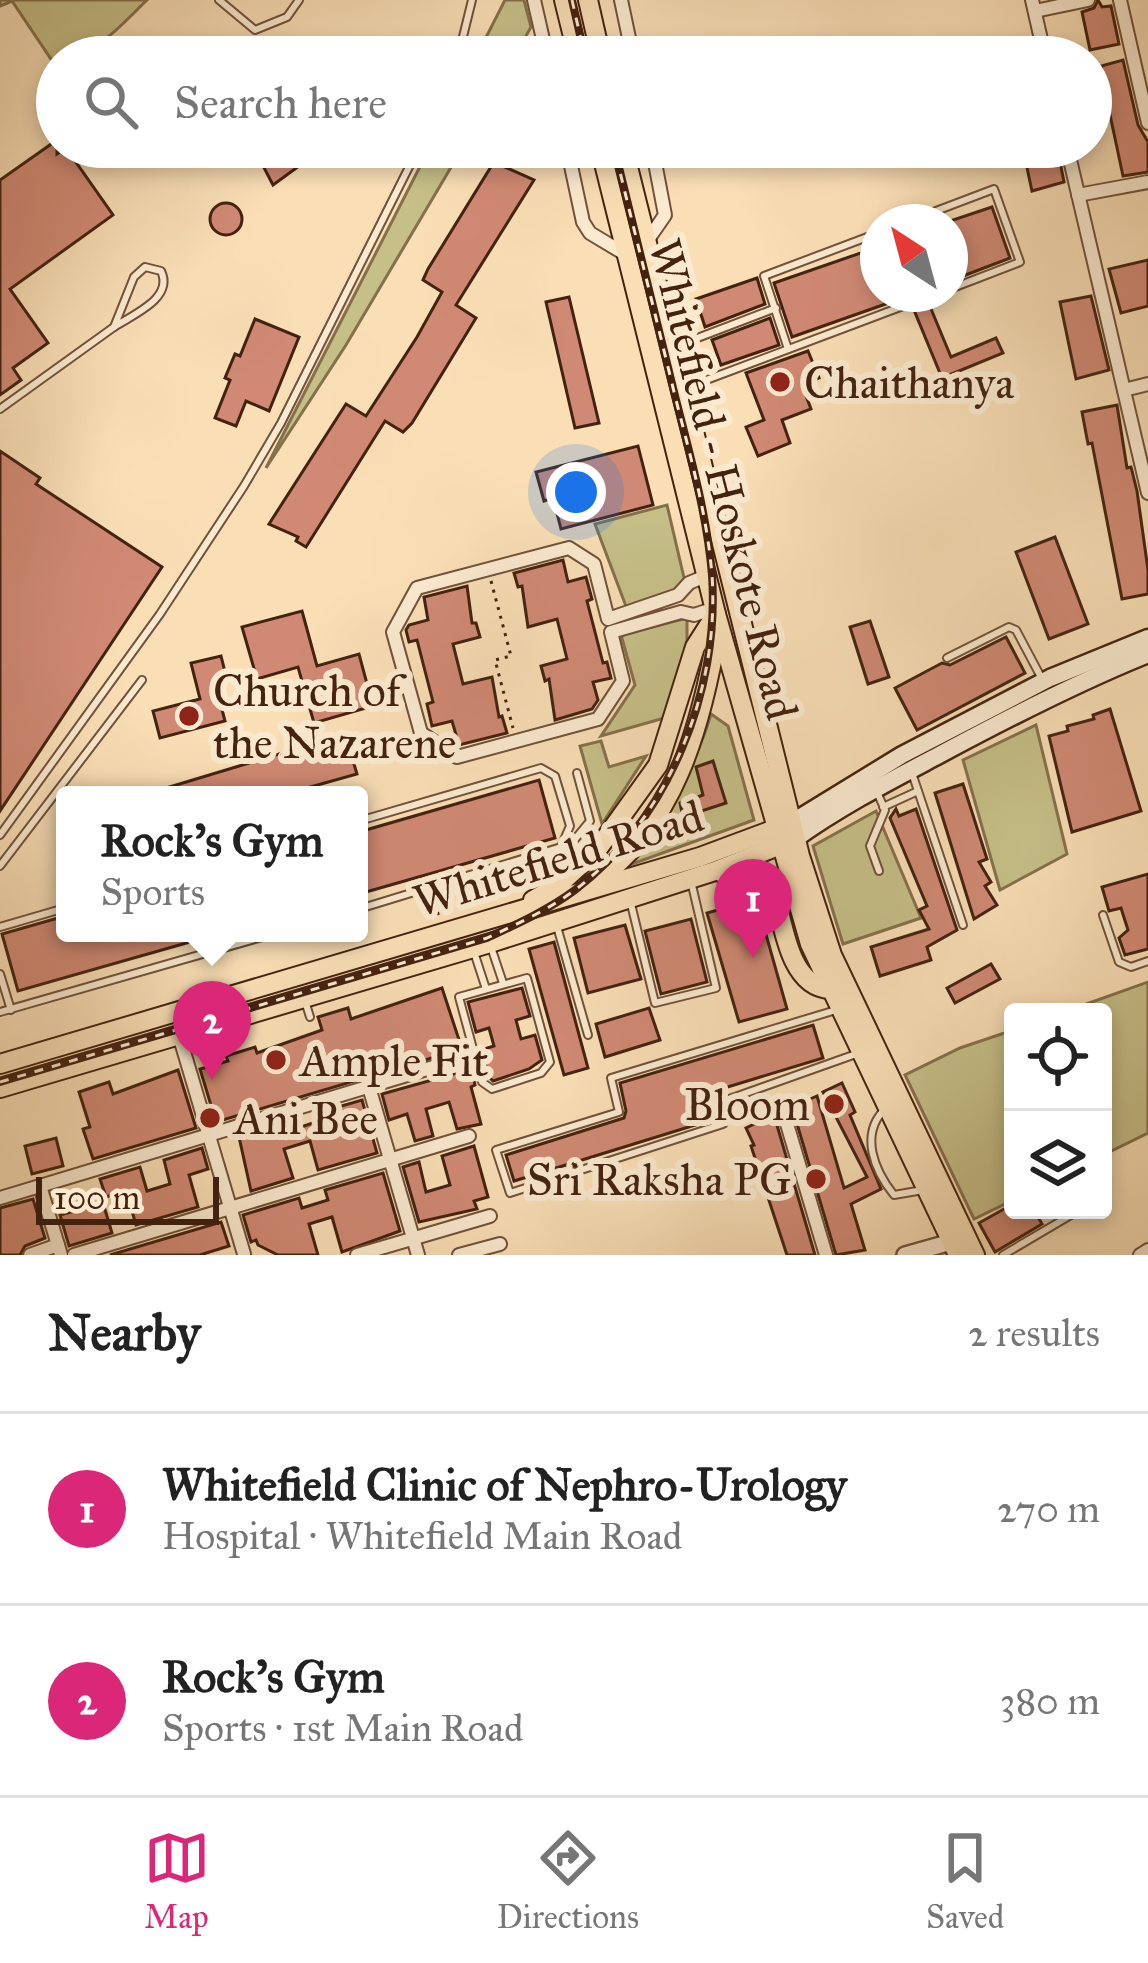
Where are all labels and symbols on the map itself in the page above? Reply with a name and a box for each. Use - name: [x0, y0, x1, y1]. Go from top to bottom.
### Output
- north arrow: [860, 204, 968, 312]
- street label: Whitefield - Hoskote Road: [637, 233, 810, 726]
- place label: Chaithanya: [804, 355, 1014, 410]
- marker: Chaithanya: [767, 369, 793, 395]
- your location: [546, 462, 606, 522]
- place label: Church of the Nazarene: [213, 663, 457, 770]
- marker: Church of the Nazarene: [176, 703, 202, 729]
- street label: Whitefield Road: [407, 788, 710, 929]
- pin: 1: [714, 859, 792, 958]
- pin: 2: [173, 981, 251, 1080]
- place label: Ample Fit: [298, 1033, 488, 1088]
- marker: Ample Fit: [263, 1047, 289, 1073]
- place label: Bloom: [685, 1077, 810, 1132]
- place label: Ani Bee: [232, 1091, 378, 1146]
- marker: Bloom: [821, 1091, 847, 1117]
- marker: Ani Bee: [197, 1105, 223, 1131]
- place label: Sri Raksha PG: [527, 1152, 792, 1207]
- marker: Sri Raksha PG: [803, 1166, 829, 1192]
- scale bar: [36, 1171, 219, 1224]

